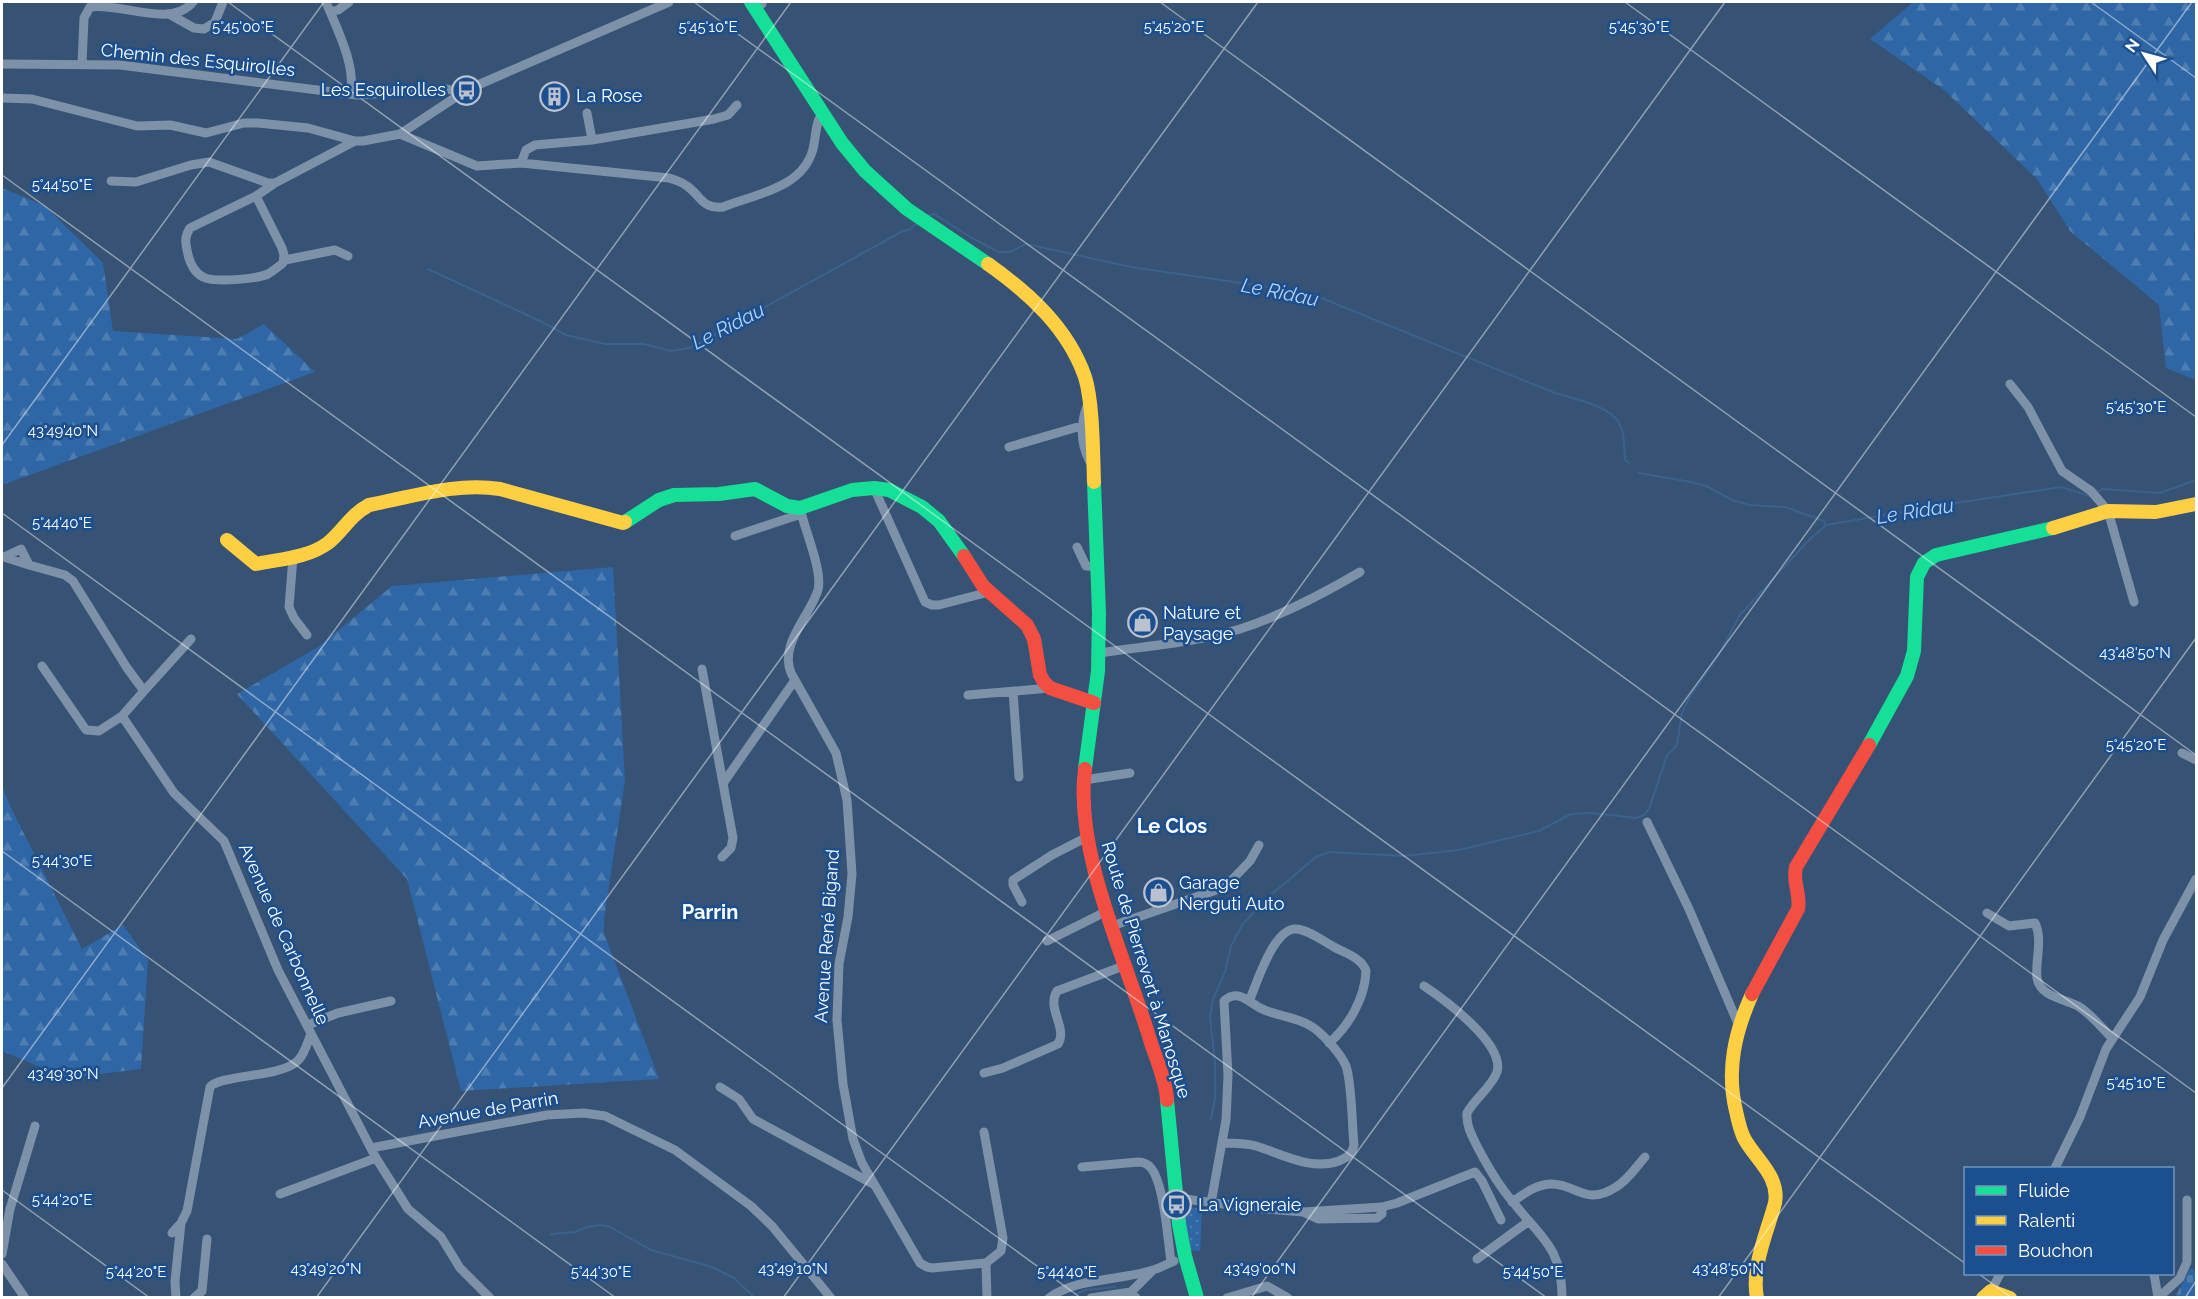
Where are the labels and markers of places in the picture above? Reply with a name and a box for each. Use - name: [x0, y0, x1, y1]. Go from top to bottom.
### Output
- bus stop icon: Les Esquirolles: [451, 74, 483, 106]
- place label: Les Esquirolles: [321, 79, 446, 100]
- building icon: La Rose: [539, 80, 571, 112]
- place label: La Rose: [576, 85, 643, 106]
- place label: Nature et Paysage: [1163, 602, 1241, 644]
- shop icon: Nature et Paysage: [1126, 607, 1158, 639]
- place label: Garage Nerguti Auto: [1179, 872, 1285, 914]
- shop icon: Garage Nerguti Auto: [1142, 877, 1174, 909]
- bus stop icon: La Vigneraie: [1161, 1189, 1193, 1221]
- place label: La Vigneraie: [1198, 1194, 1302, 1215]

